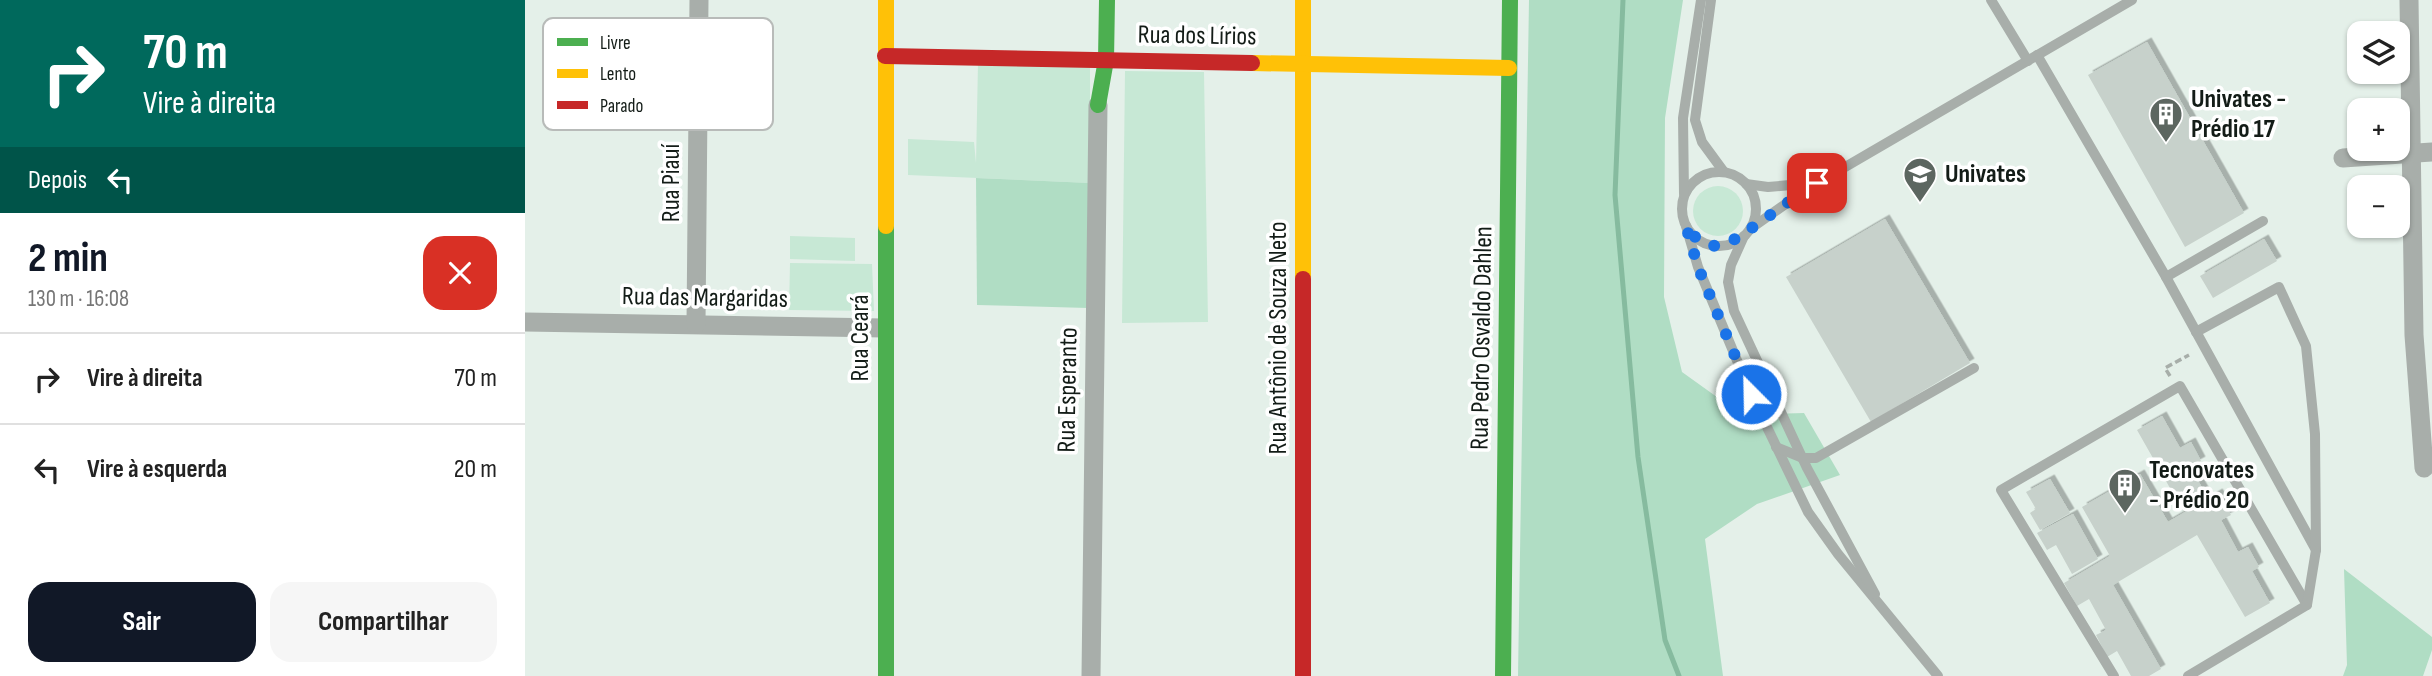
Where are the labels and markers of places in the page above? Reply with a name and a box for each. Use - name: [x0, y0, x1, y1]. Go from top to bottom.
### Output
- place label: Univates - Prédio 17: [2191, 84, 2286, 145]
- building icon: Univates - Prédio 17: [2147, 95, 2185, 144]
- pin: [1787, 153, 1847, 213]
- school or university icon: Univates: [1901, 155, 1939, 204]
- place label: Univates: [1945, 159, 2026, 190]
- place label: Tecnovates - Prédio 20: [2149, 455, 2254, 516]
- building icon: Tecnovates - Prédio 20: [2106, 466, 2144, 515]

